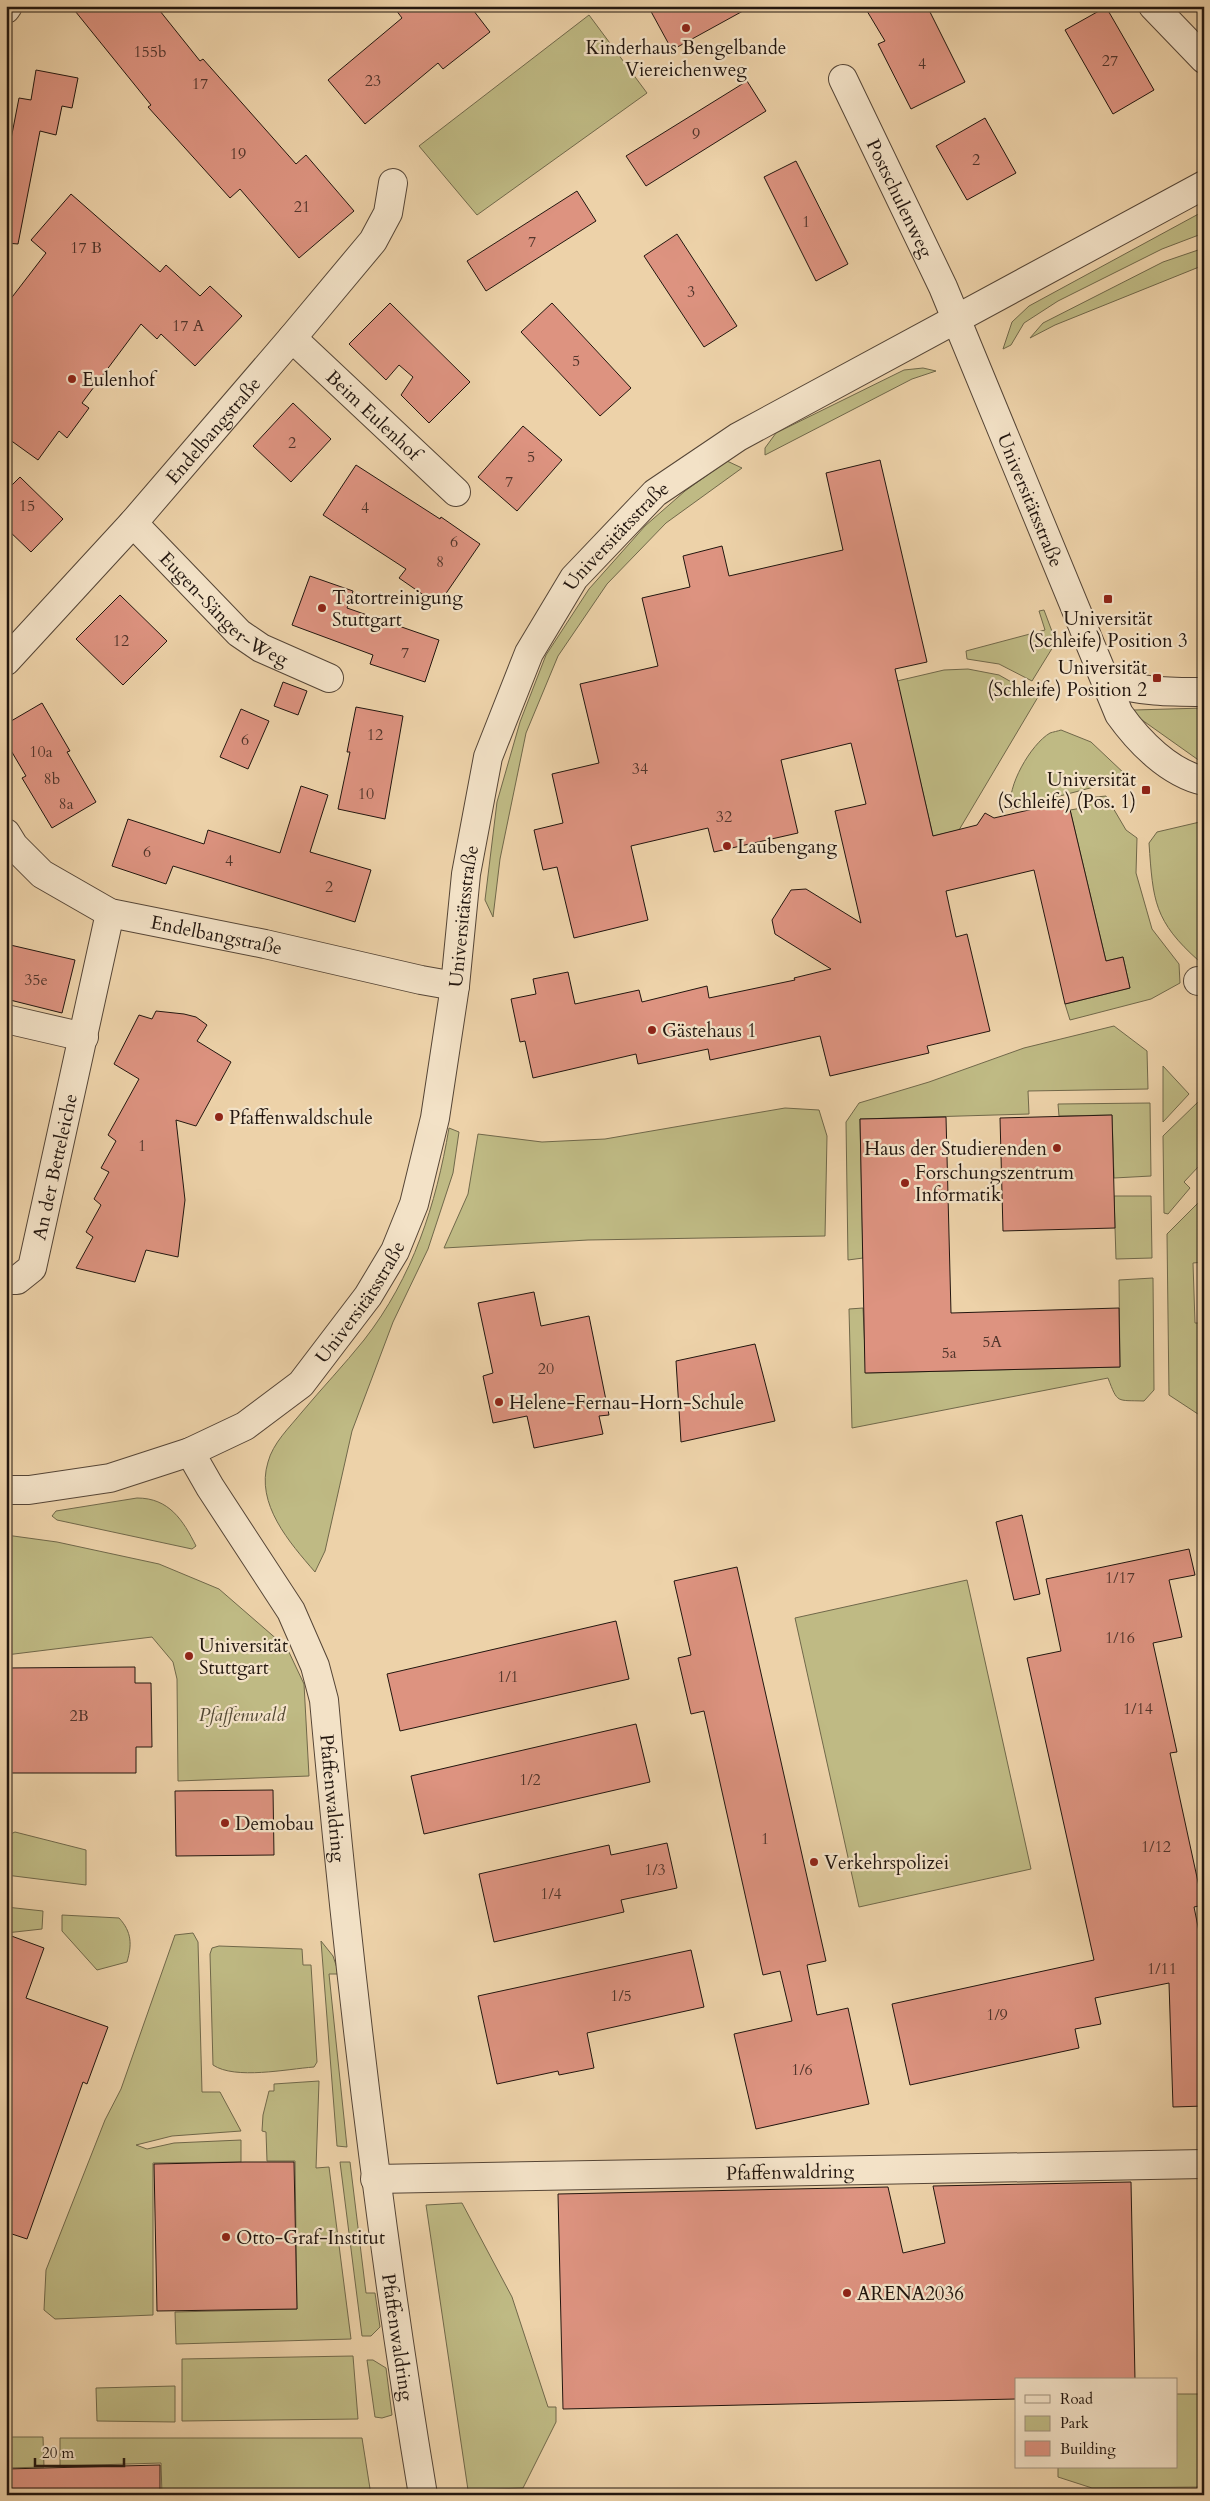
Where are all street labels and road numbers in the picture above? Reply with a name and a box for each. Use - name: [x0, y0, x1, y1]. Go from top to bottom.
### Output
- street label: Postschulenweg: [860, 135, 939, 262]
- street label: Beim Eulenhof: [320, 364, 428, 469]
- street label: Endelbangstraße: [160, 372, 267, 490]
- street label: Universitätsstraße: [991, 429, 1069, 571]
- street label: Universitätsstraße: [558, 475, 674, 595]
- street label: Eugen-Sänger-Weg: [153, 546, 293, 673]
- street label: Universitätsstraße: [443, 843, 485, 988]
- street label: Endelbangstraße: [148, 909, 285, 962]
- street label: An der Betteleiche: [27, 1091, 84, 1242]
- street label: Universitätsstraße: [309, 1238, 412, 1369]
- street label: Pfaffenwaldring: [313, 1733, 351, 1864]
- street label: Pfaffenwaldring: [726, 2158, 855, 2187]
- street label: Pfaffenwaldring: [375, 2272, 420, 2403]

